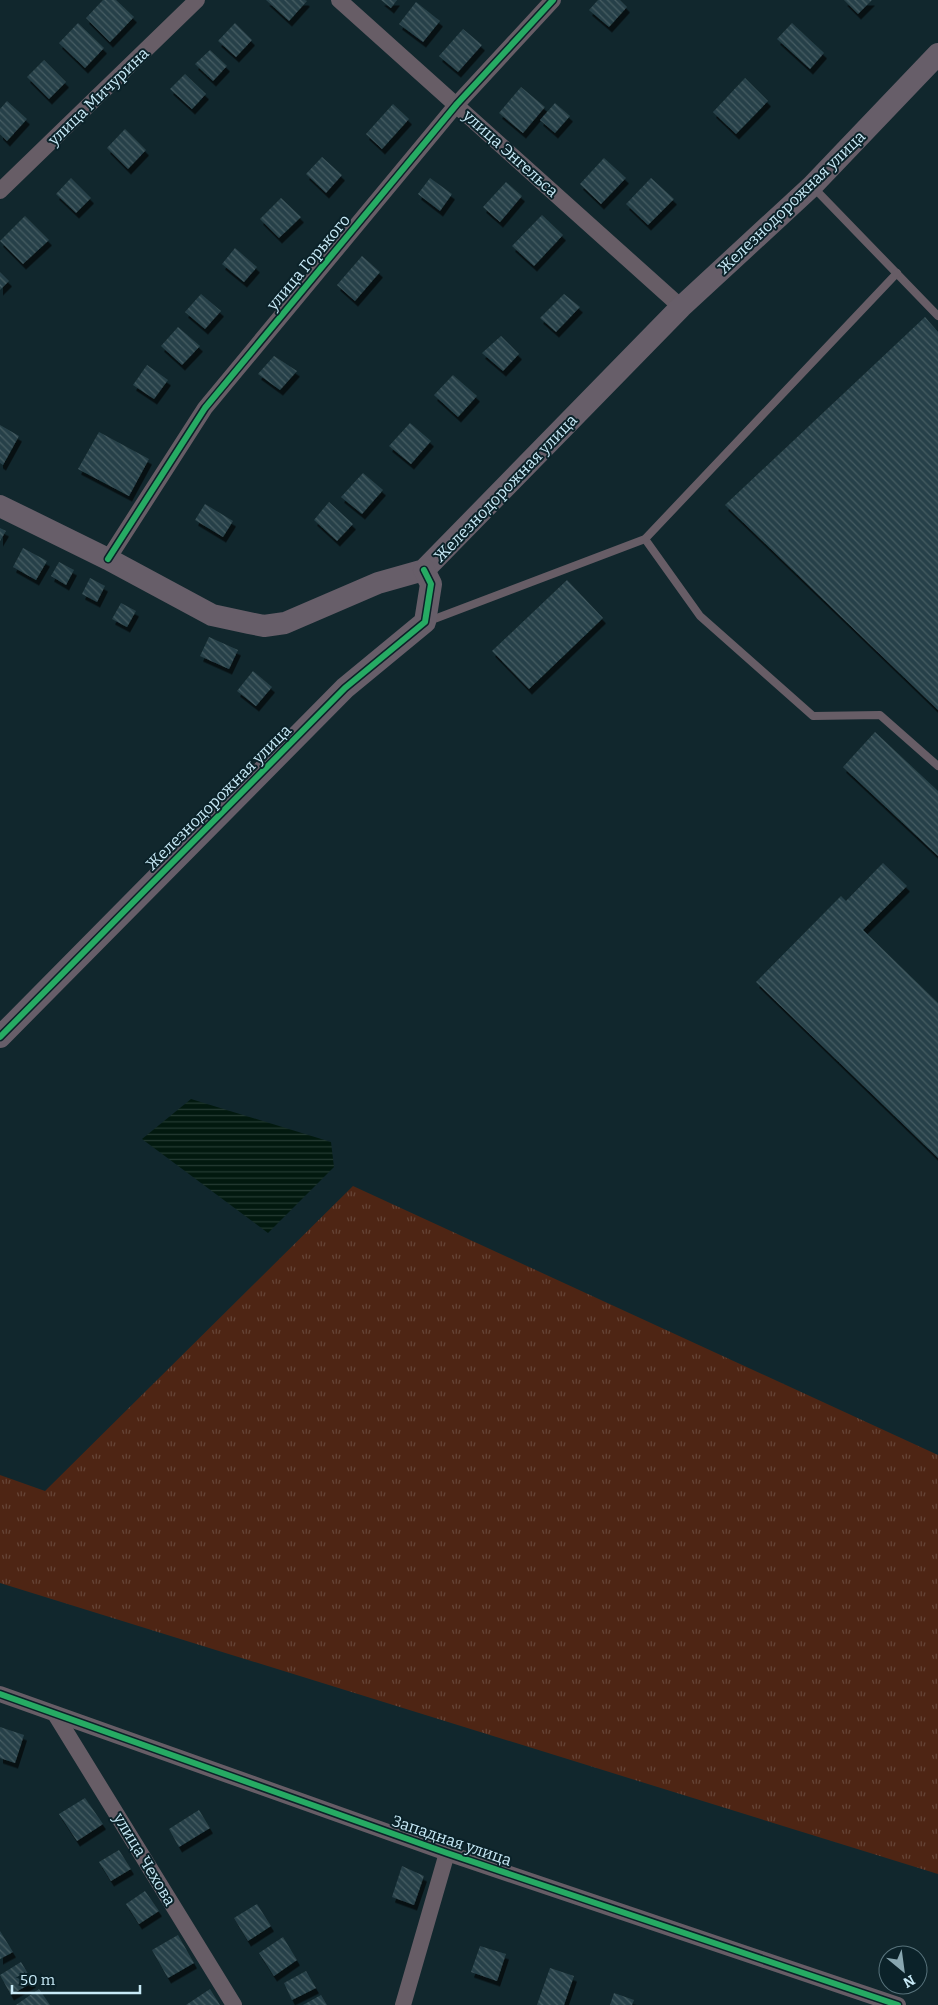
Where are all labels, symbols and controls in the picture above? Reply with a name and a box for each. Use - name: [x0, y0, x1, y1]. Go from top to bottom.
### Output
- street label: улица Мичурина: [43, 43, 153, 150]
- street label: улица Энгельса: [459, 105, 562, 201]
- street label: Железнодорожная улица: [714, 127, 869, 278]
- street label: улица Горького: [262, 211, 354, 315]
- street label: Железнодорожная улица: [430, 410, 581, 566]
- street label: Железнодорожная улица: [142, 720, 295, 874]
- street label: улица Чехова: [109, 1809, 180, 1909]
- street label: Западная улица: [390, 1811, 514, 1870]
- north arrow: [878, 1945, 928, 1995]
- scale bar: [12, 1962, 140, 1994]
- text: 50 m: [20, 1971, 56, 1989]
- text: N: [900, 1971, 918, 1991]

